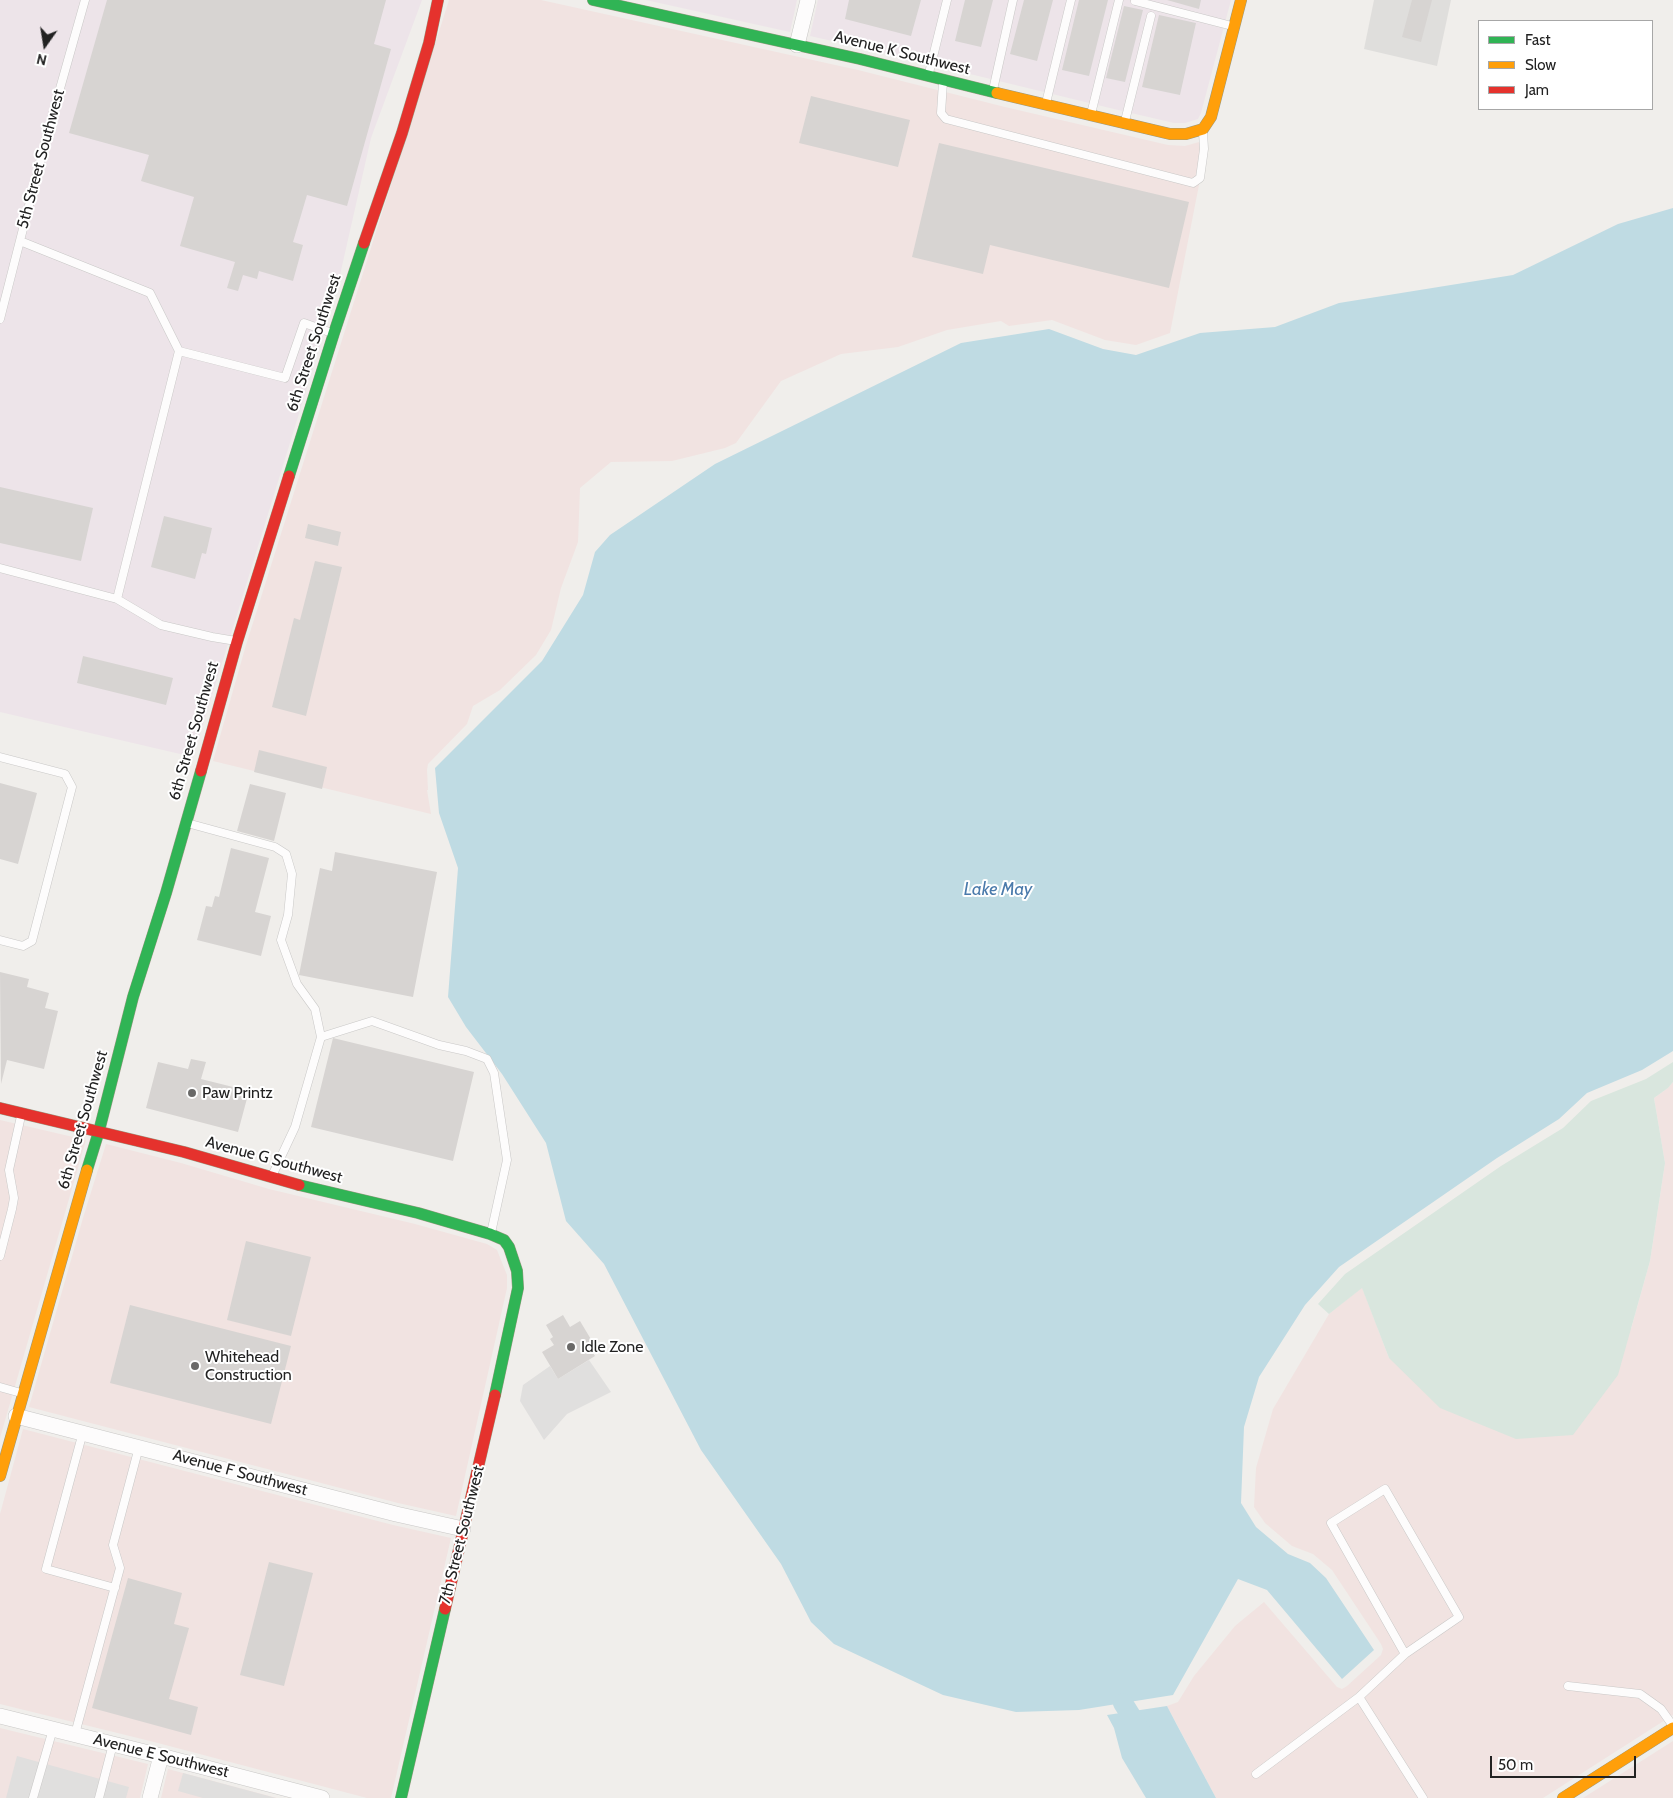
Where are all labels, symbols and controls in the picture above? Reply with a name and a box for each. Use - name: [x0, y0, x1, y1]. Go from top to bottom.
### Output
- north arrow: [20, 20, 70, 70]
- legend: [1478, 20, 1653, 110]
- street label: Avenue K Southwest: [832, 27, 972, 79]
- text: Fast: [1525, 31, 1550, 49]
- text: N: [35, 50, 48, 69]
- text: Slow: [1525, 56, 1556, 74]
- text: Jam: [1525, 81, 1549, 99]
- street label: 5th Street Southwest: [13, 87, 69, 231]
- street label: 6th Street Southwest: [283, 272, 345, 414]
- street label: 6th Street Southwest: [165, 659, 223, 803]
- water label: Lake May: [964, 879, 1032, 901]
- street label: 6th Street Southwest: [54, 1048, 112, 1192]
- place label: Paw Printz: [202, 1083, 273, 1103]
- marker: Paw Printz: [186, 1087, 198, 1099]
- street label: Avenue G Southwest: [203, 1132, 345, 1188]
- place label: Idle Zone: [581, 1337, 643, 1357]
- marker: Idle Zone: [565, 1341, 577, 1353]
- place label: Whitehead Construction: [205, 1347, 292, 1385]
- marker: Whitehead Construction: [189, 1360, 201, 1372]
- street label: Avenue F Southwest: [171, 1446, 309, 1500]
- street label: 7th Street Southwest: [435, 1463, 489, 1607]
- street label: Avenue E Southwest: [91, 1730, 231, 1782]
- scale bar: [1493, 1746, 1639, 1778]
- text: 50 m: [1498, 1756, 1533, 1774]

